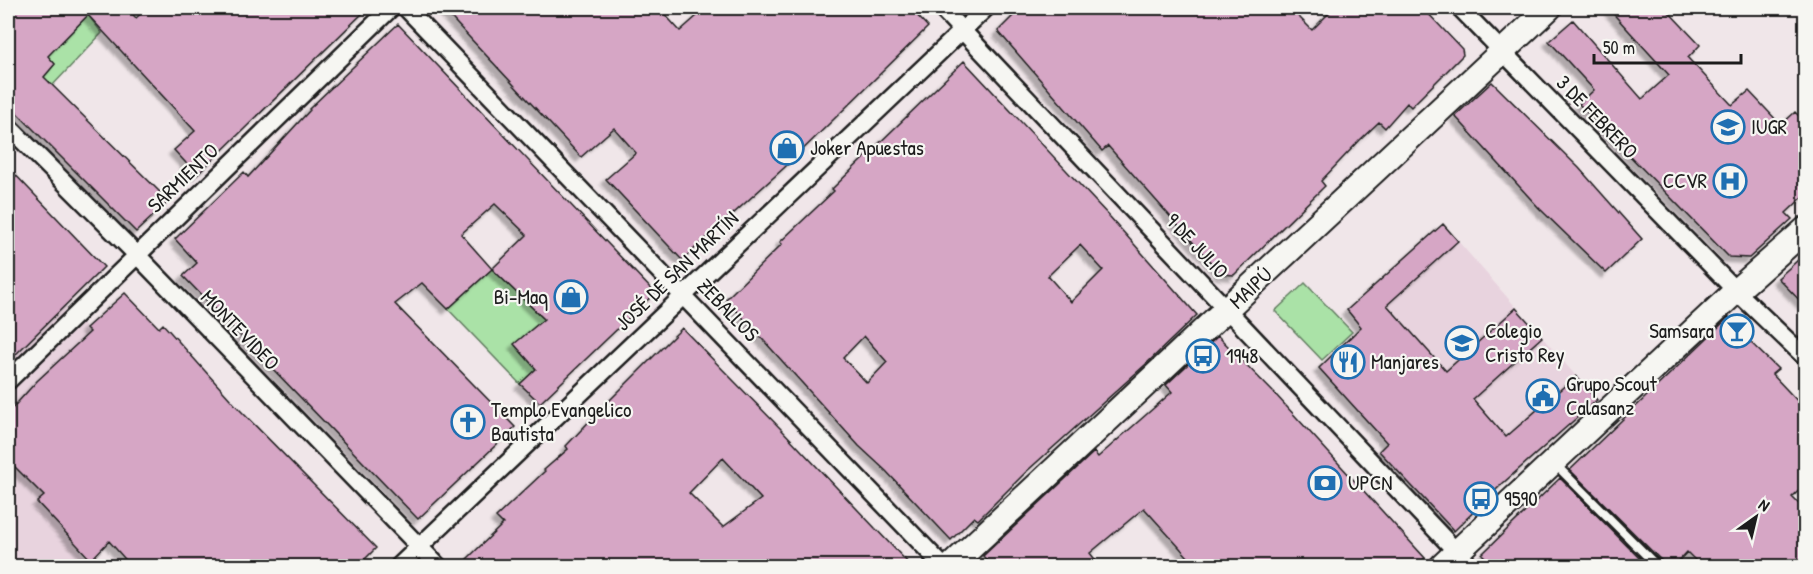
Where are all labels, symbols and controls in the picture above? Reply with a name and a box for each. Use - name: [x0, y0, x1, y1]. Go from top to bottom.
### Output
- scale bar: [1594, 27, 1741, 65]
- text: 50 m: [1603, 35, 1635, 60]
- street label: 3 DE FEBRERO: [1550, 68, 1645, 165]
- school or university icon: IUGR: [1710, 109, 1746, 145]
- place label: IUGR: [1751, 112, 1787, 141]
- shop icon: Joker Apuestas: [769, 130, 805, 166]
- place label: Joker Apuestas: [810, 133, 924, 162]
- street label: SARMIENTO: [141, 136, 225, 219]
- hospital icon: CCVR: [1712, 163, 1748, 199]
- place label: CCVR: [1663, 166, 1707, 195]
- street label: JOSÉ DE SAN MARTÍN: [609, 204, 745, 337]
- street label: 9 DE JULIO: [1159, 206, 1235, 285]
- street label: MAIPÚ: [1223, 260, 1279, 315]
- street label: ZEBALLOS: [691, 272, 766, 348]
- shop icon: Bi-Maq: [553, 279, 589, 315]
- place label: Bi-Maq: [494, 282, 548, 311]
- street label: MONTEVIDEO: [194, 283, 286, 376]
- bar icon: Samsara: [1719, 313, 1755, 349]
- place label: Colegio Cristo Rey: [1485, 316, 1565, 369]
- place label: Samsara: [1649, 316, 1714, 345]
- school or university icon: Colegio Cristo Rey: [1444, 325, 1480, 361]
- bus stop icon: 1948: [1185, 338, 1221, 374]
- place label: 1948: [1226, 341, 1258, 370]
- restaurant icon: Manjares: [1330, 344, 1366, 380]
- place label: Manjares: [1371, 347, 1439, 376]
- place label: Grupo Scout Calasanz: [1566, 369, 1657, 422]
- public building icon: Grupo Scout Calasanz: [1525, 378, 1561, 414]
- place label: Templo Evangelico Bautista: [491, 395, 631, 448]
- church icon: Templo Evangelico Bautista: [450, 404, 486, 440]
- bank icon: UPCN: [1307, 465, 1343, 501]
- place label: UPCN: [1348, 468, 1392, 497]
- bus stop icon: 9590: [1463, 481, 1499, 517]
- place label: 9590: [1504, 484, 1538, 513]
- north arrow: [1726, 487, 1786, 547]
- text: N: [1755, 493, 1774, 516]

